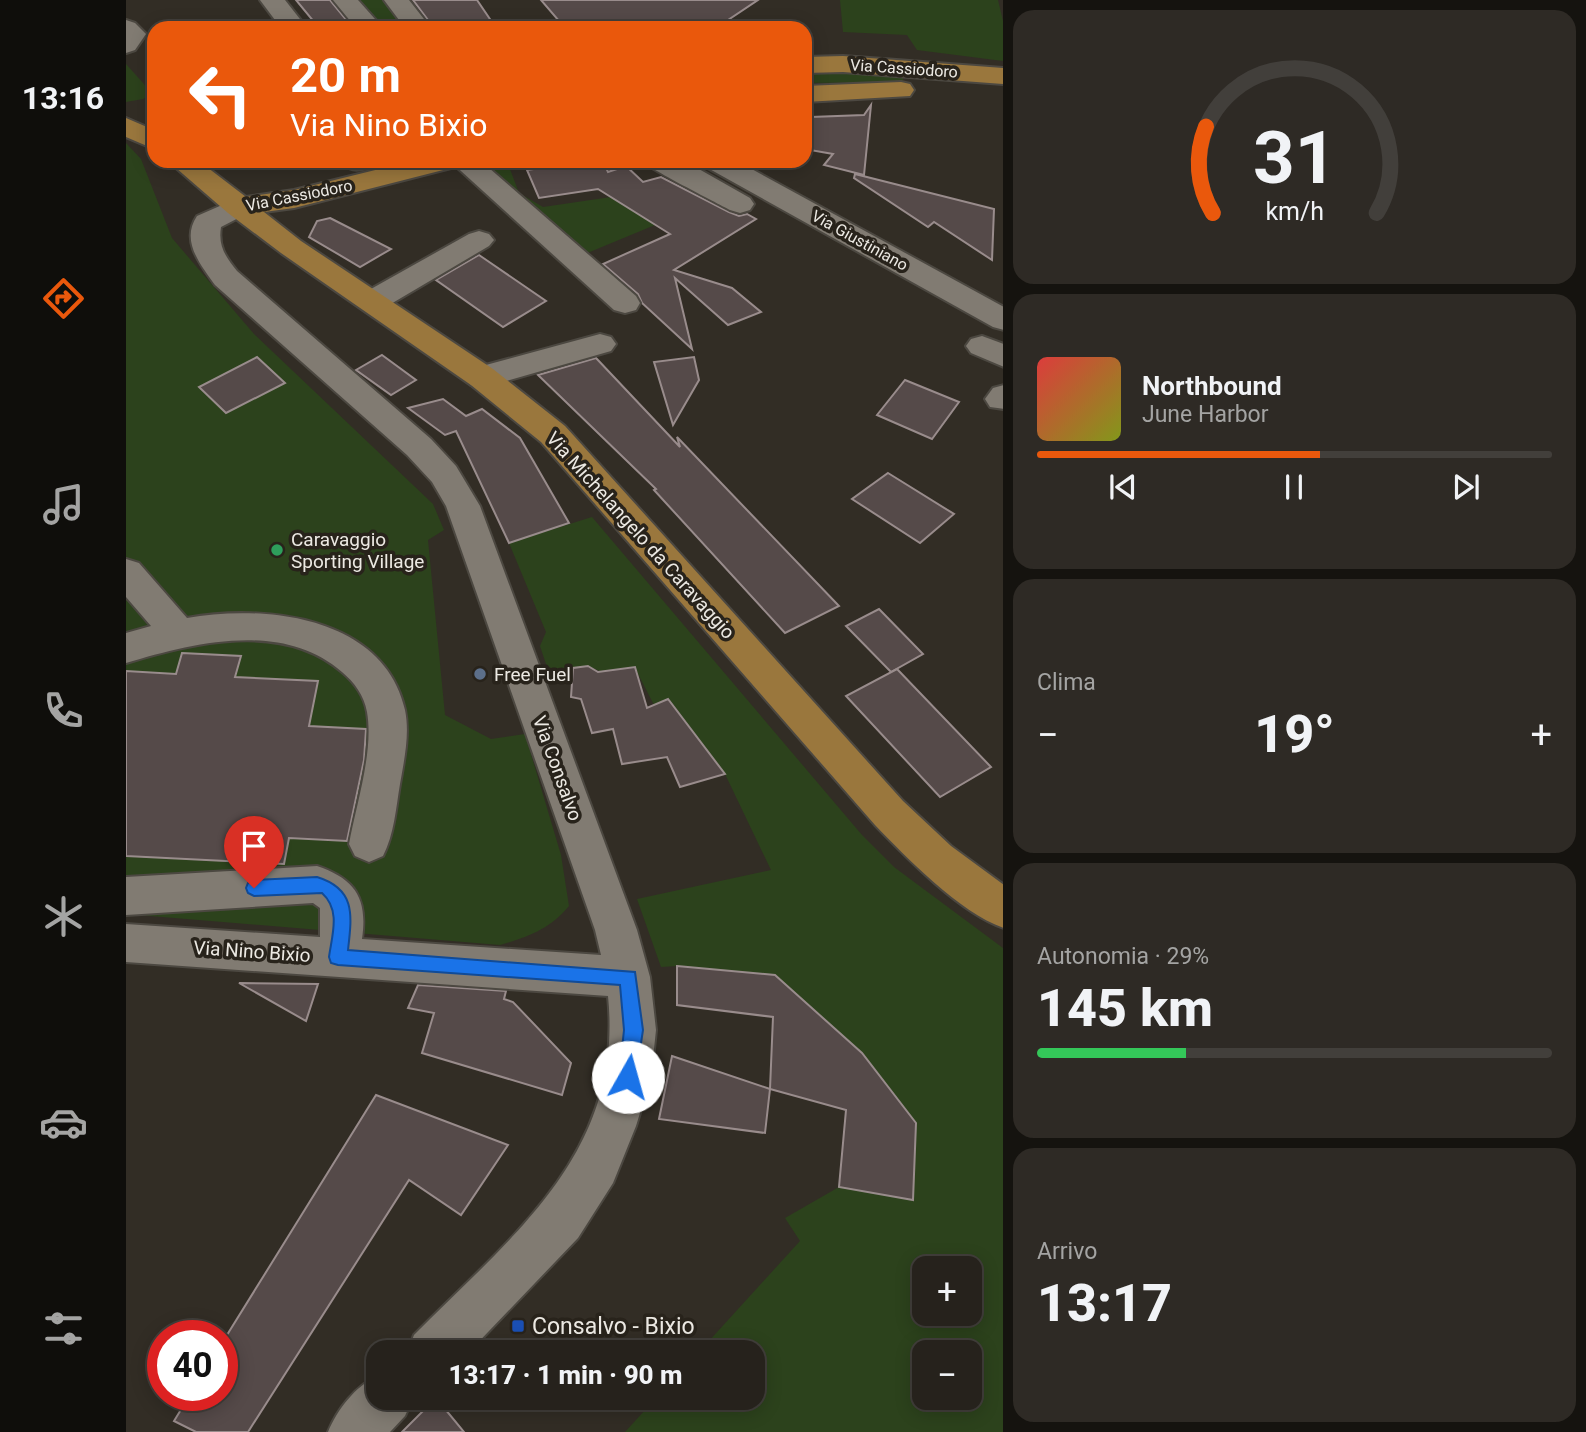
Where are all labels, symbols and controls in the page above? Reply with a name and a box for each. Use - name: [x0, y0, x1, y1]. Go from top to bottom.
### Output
- text: 20 m: [290, 47, 401, 104]
- icon: left: [175, 49, 266, 140]
- street label: Via Cassiodoro: [849, 55, 958, 82]
- text: 13:16: [22, 79, 104, 117]
- text: Via Nino Bixio: [290, 106, 488, 144]
- text: 31: [1253, 116, 1336, 202]
- street label: Via Cassiodoro: [244, 176, 354, 215]
- text: km/h: [1265, 197, 1324, 226]
- street label: Via Giustiniano: [808, 206, 911, 275]
- icon: directions: [39, 274, 88, 323]
- text: Northbound: [1142, 371, 1282, 401]
- text: June Harbor: [1142, 401, 1269, 428]
- street label: Via Michelangelo da Caravaggio: [541, 427, 740, 644]
- icon: previous: [1104, 468, 1142, 506]
- icon: pause: [1275, 468, 1313, 506]
- icon: next: [1447, 468, 1485, 506]
- icon: music: [39, 480, 88, 529]
- place label: Caravaggio Sporting Village: [291, 528, 424, 573]
- marker: Caravaggio Sporting Village: [269, 542, 285, 558]
- place label: Free Fuel: [494, 663, 571, 686]
- marker: Free Fuel: [472, 666, 488, 682]
- text: Clima: [1037, 669, 1096, 696]
- icon: phone: [39, 686, 88, 735]
- text: 19°: [1254, 704, 1335, 765]
- street label: Via Consalvo: [528, 712, 587, 824]
- text: −: [1037, 713, 1059, 757]
- text: +: [1530, 713, 1552, 757]
- pin: [224, 816, 284, 888]
- icon: arrive: [235, 827, 273, 865]
- icon: climate: [39, 892, 88, 941]
- street label: Via Nino Bixio: [193, 936, 311, 967]
- text: Autonomia · 29%: [1037, 943, 1209, 970]
- text: 145 km: [1037, 978, 1213, 1039]
- position arrow: [591, 1040, 665, 1114]
- icon: car: [39, 1098, 88, 1147]
- text: Arrivo: [1037, 1238, 1097, 1265]
- map controls: [912, 1256, 982, 1410]
- button: +: [912, 1256, 982, 1326]
- text: 13:17: [1037, 1273, 1172, 1334]
- icon: filters: [39, 1304, 88, 1353]
- place label: Consalvo - Bixio: [532, 1313, 695, 1340]
- marker: Consalvo - Bixio: [510, 1318, 526, 1334]
- speed limit sign: 40: [147, 1320, 238, 1411]
- button: −: [912, 1340, 982, 1410]
- text: 13:17 · 1 min · 90 m: [448, 1360, 683, 1390]

